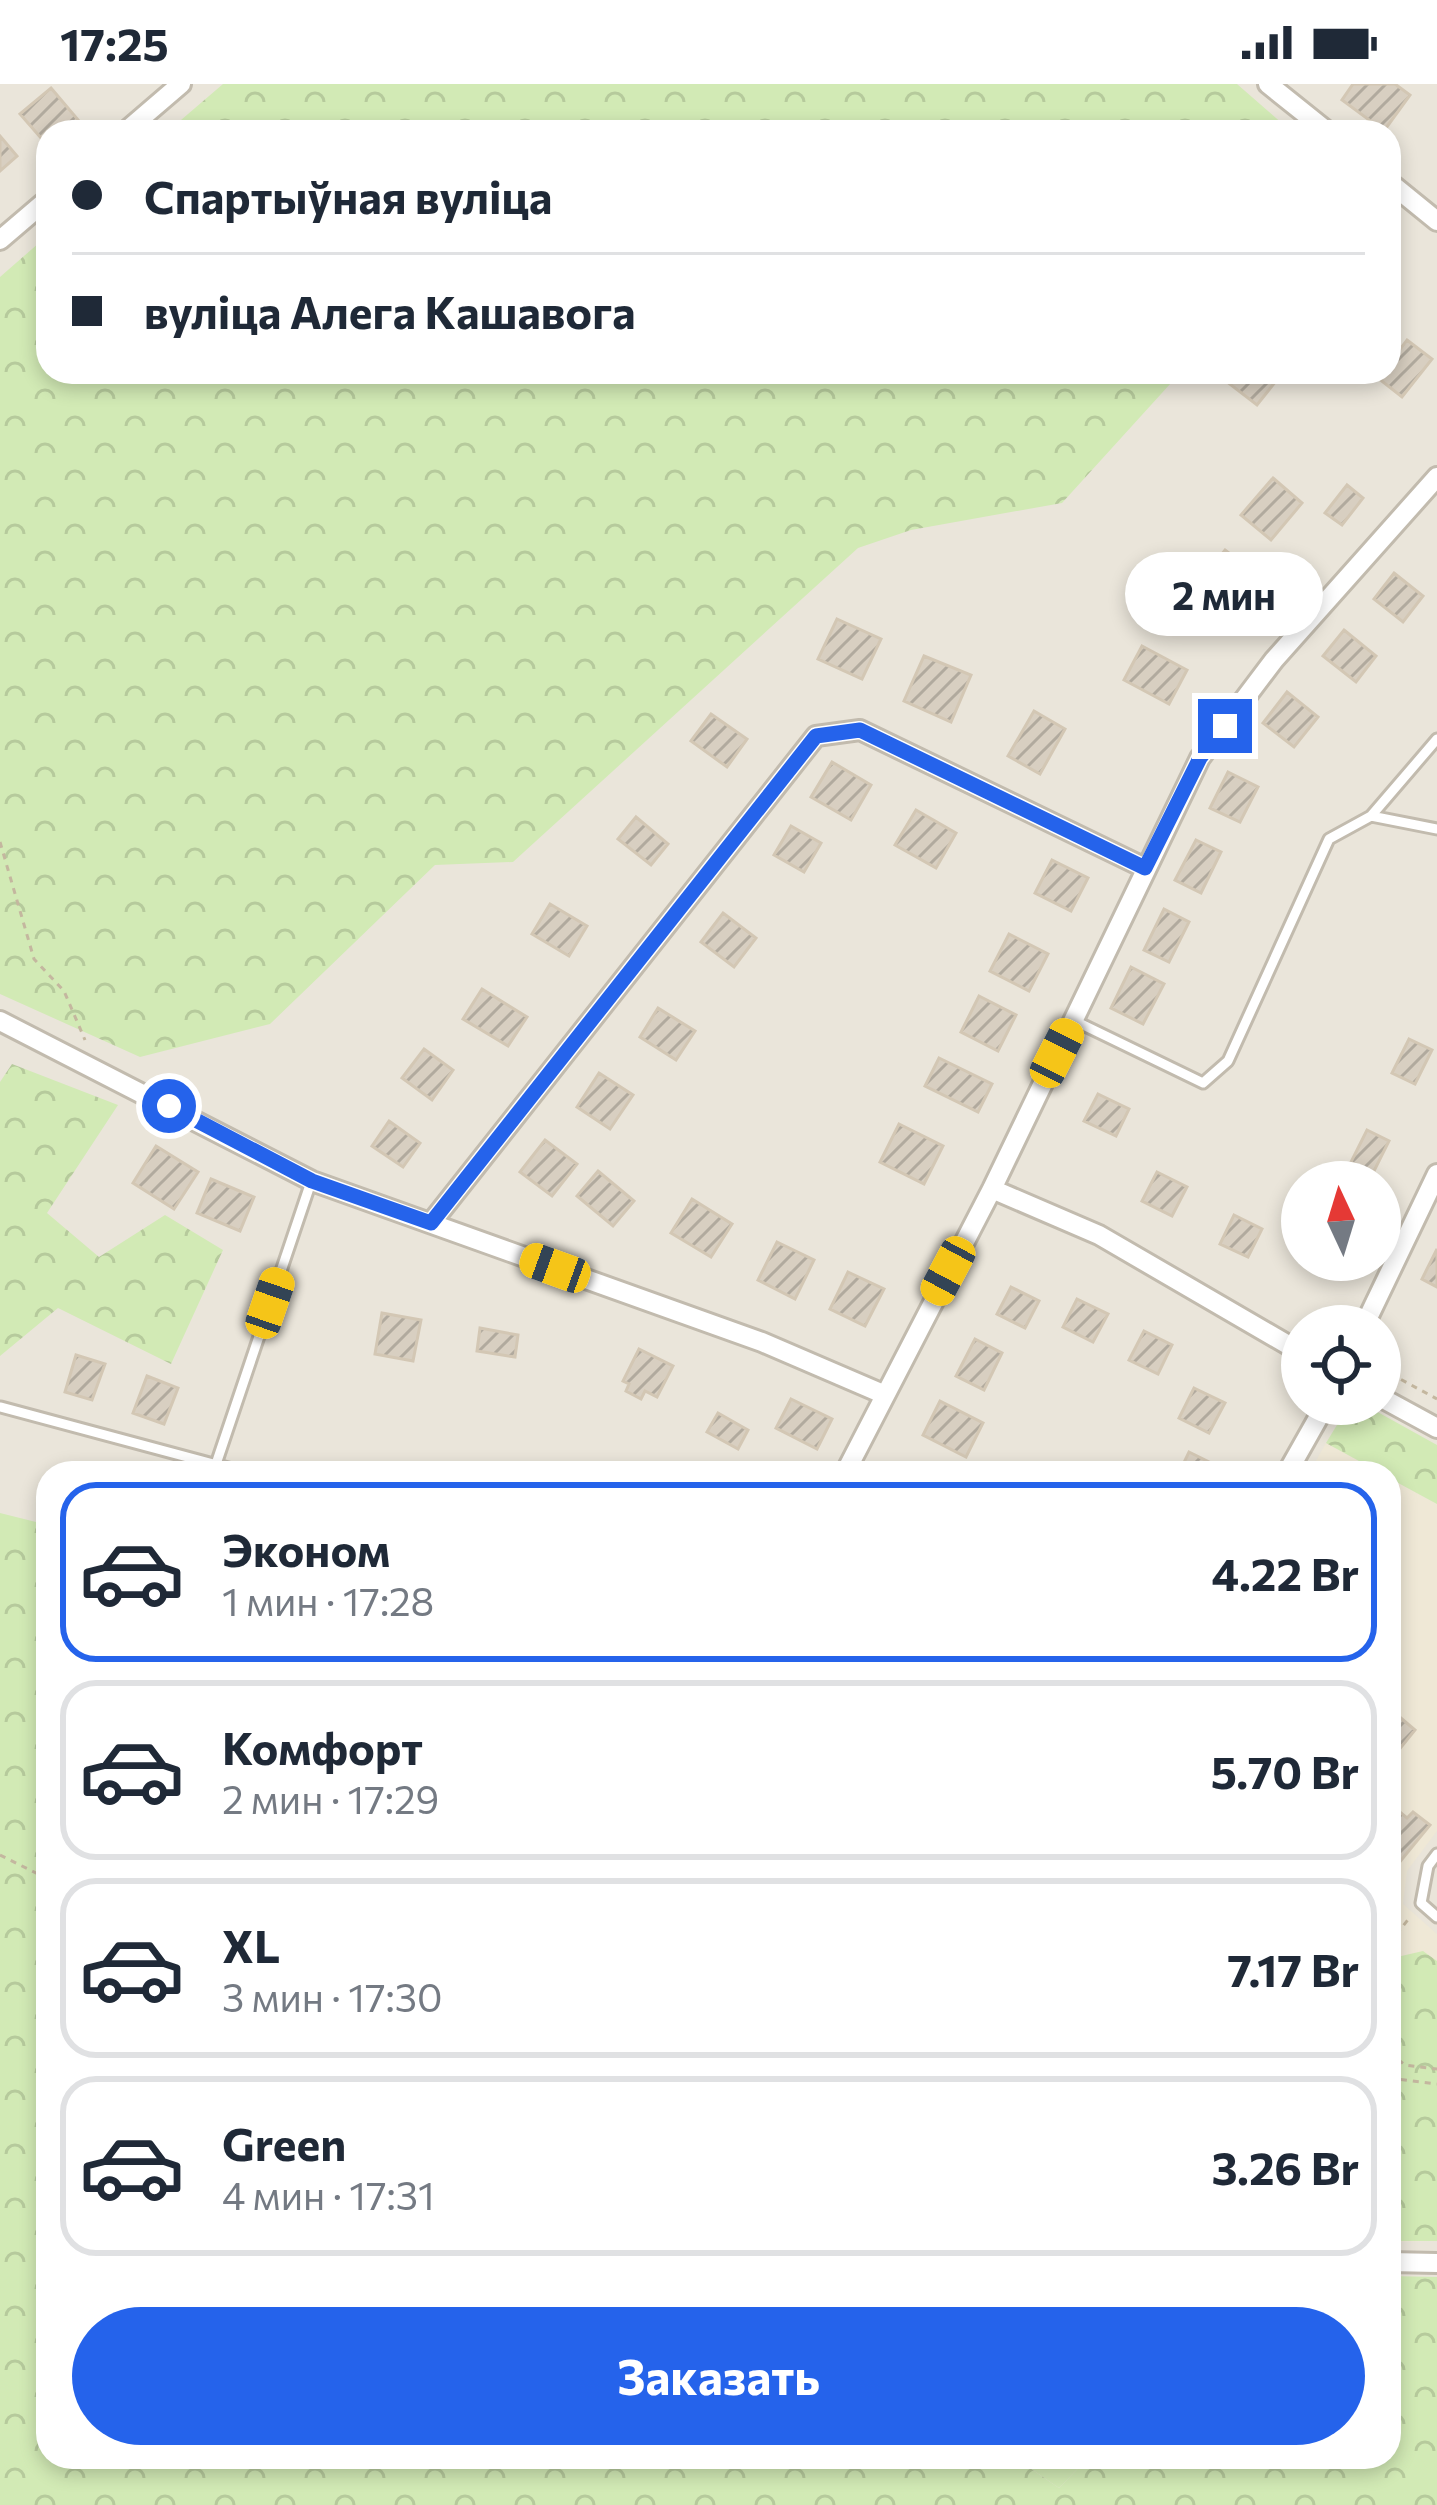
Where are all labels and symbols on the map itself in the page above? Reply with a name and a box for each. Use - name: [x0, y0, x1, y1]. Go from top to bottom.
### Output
- callout: 2 мин: [1126, 552, 1324, 636]
- route end: [1198, 699, 1252, 753]
- car: [1025, 1013, 1089, 1093]
- route start: [142, 1079, 196, 1133]
- north arrow: [1281, 1161, 1401, 1281]
- car: [915, 1231, 981, 1311]
- car: [515, 1239, 595, 1297]
- car: [241, 1263, 299, 1343]

